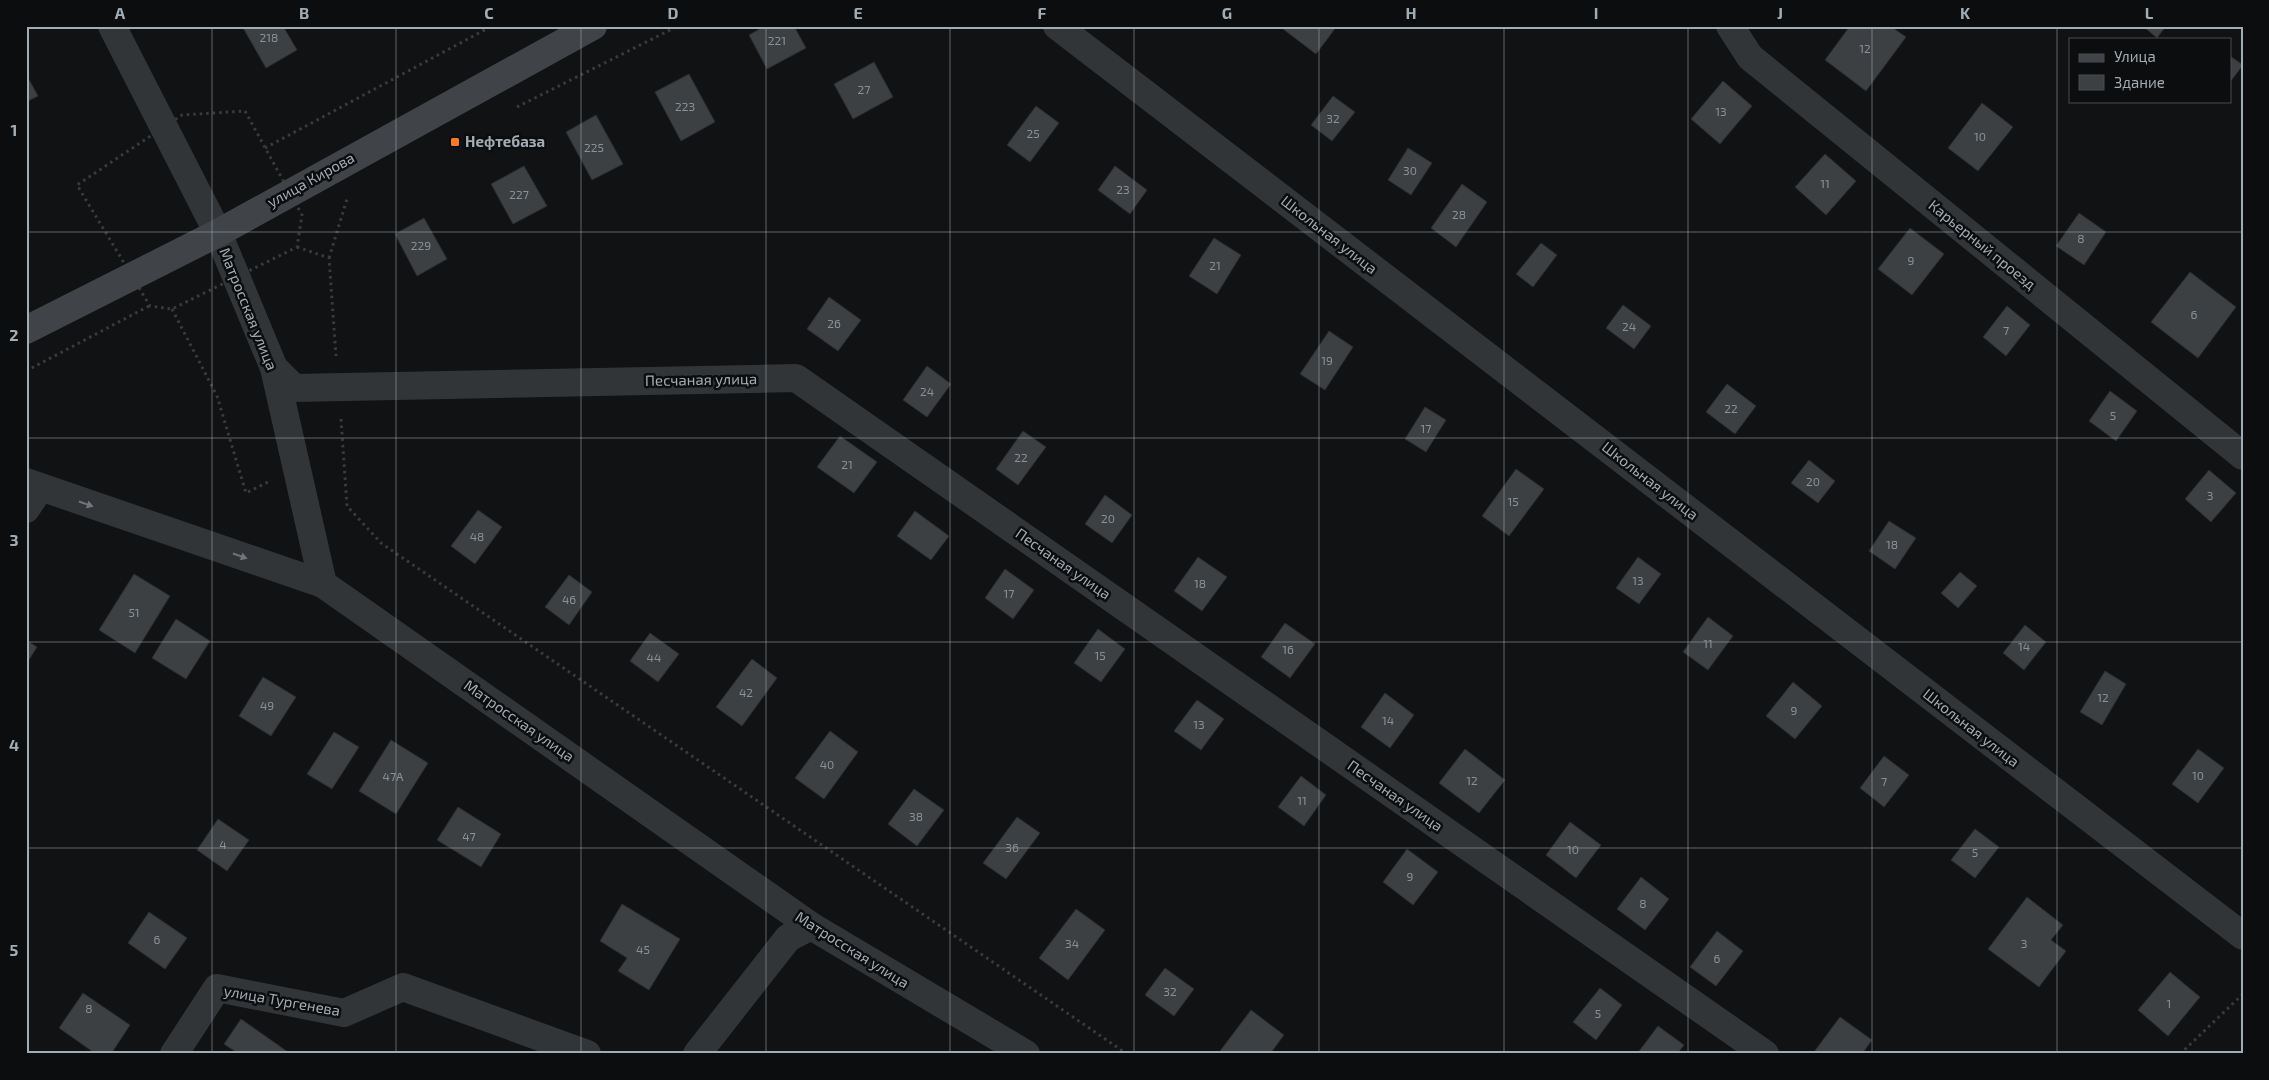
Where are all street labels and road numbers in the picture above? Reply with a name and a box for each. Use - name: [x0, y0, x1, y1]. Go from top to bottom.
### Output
- street label: улица Кирова: [264, 148, 358, 211]
- street label: Школьная улица: [1277, 191, 1381, 278]
- street label: Карьерный проезд: [1925, 196, 2040, 293]
- street label: Матросская улица: [215, 245, 282, 373]
- street label: Песчаная улица: [645, 369, 757, 390]
- street label: Школьная улица: [1598, 437, 1702, 524]
- street label: Песчаная улица: [1012, 524, 1115, 604]
- street label: Матросская улица: [460, 675, 578, 766]
- street label: Школьная улица: [1919, 684, 2023, 771]
- street label: Песчаная улица: [1344, 756, 1447, 836]
- street label: Матросская улица: [792, 907, 913, 992]
- street label: улица Тургенева: [222, 981, 342, 1020]

